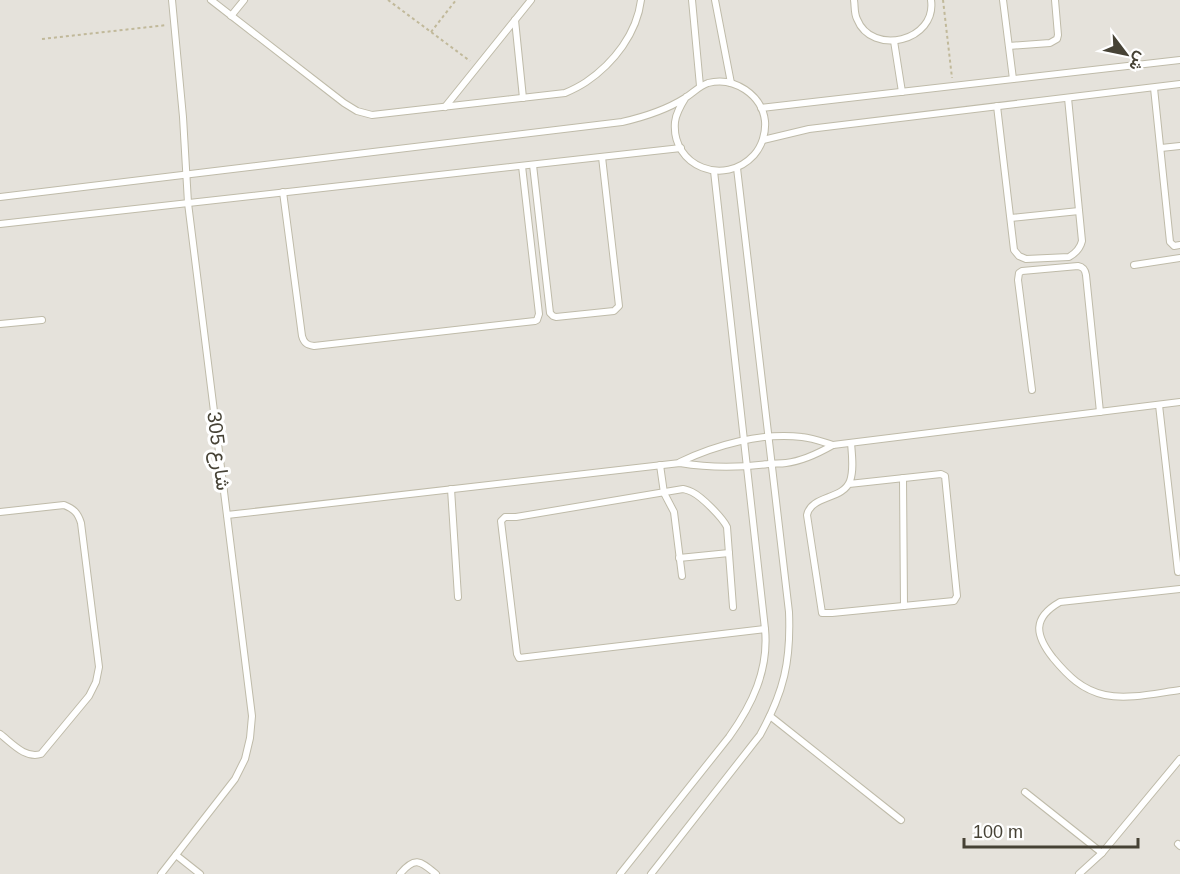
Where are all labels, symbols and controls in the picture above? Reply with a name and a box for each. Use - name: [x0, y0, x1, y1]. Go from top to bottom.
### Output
- north arrow: [1096, 24, 1156, 84]
- text: ش: [1125, 48, 1151, 74]
- street label: شارع 305: [200, 410, 235, 492]
- scale bar: [964, 811, 1138, 849]
- text: 100 m: [973, 822, 1023, 842]

